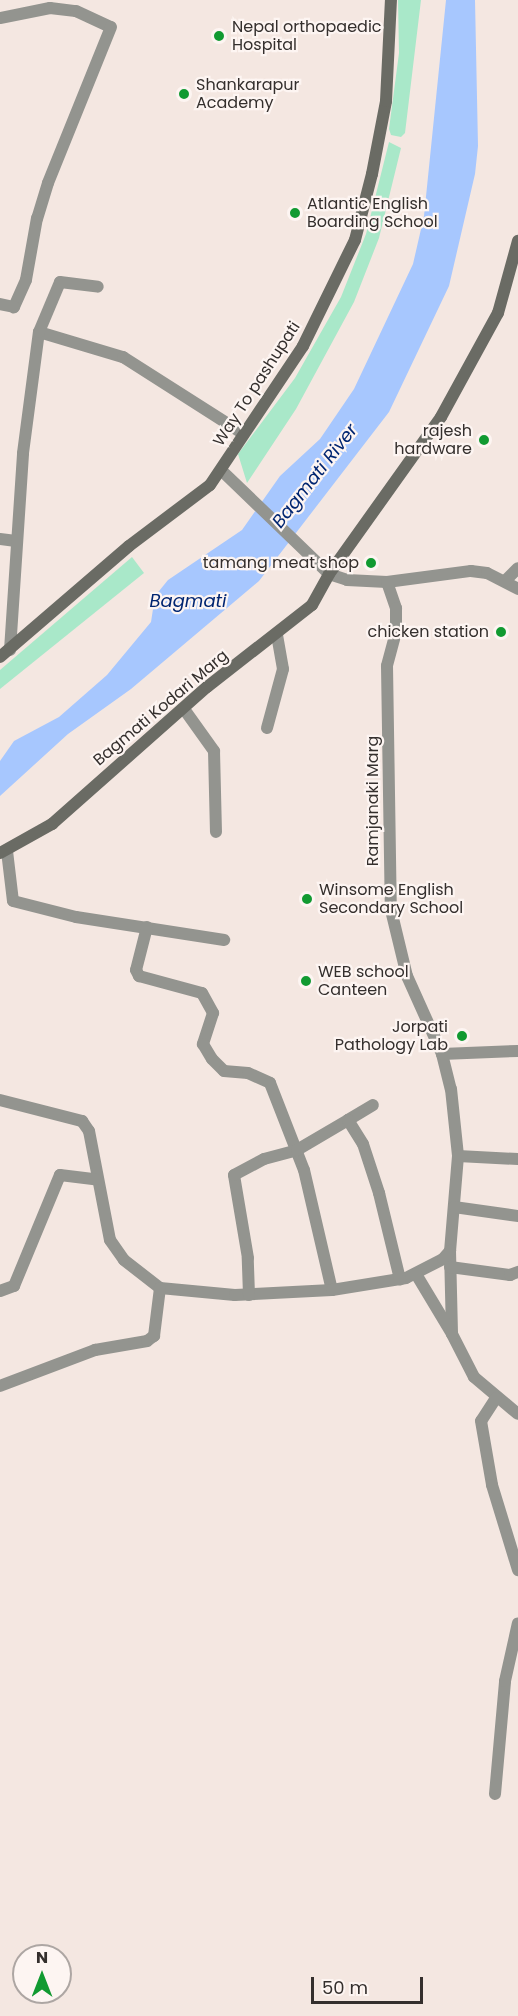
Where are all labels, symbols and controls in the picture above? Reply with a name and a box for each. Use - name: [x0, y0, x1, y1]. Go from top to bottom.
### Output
- place label: Nepal orthopaedic Hospital: [232, 17, 382, 55]
- marker: Nepal orthopaedic Hospital: [210, 27, 228, 45]
- place label: Shankarapur Academy: [196, 75, 300, 113]
- marker: Shankarapur Academy: [177, 87, 191, 101]
- place label: Atlantic English Boarding School: [307, 194, 438, 232]
- marker: Atlantic English Boarding School: [288, 206, 302, 220]
- street label: Way To pashupati: [210, 318, 304, 450]
- water label: Bagmati River: [268, 420, 362, 532]
- place label: rajesh hardware: [394, 421, 472, 459]
- marker: rajesh hardware: [477, 433, 491, 447]
- place label: tamang meat shop: [203, 553, 359, 573]
- marker: tamang meat shop: [364, 556, 378, 570]
- water label: Bagmati: [149, 590, 227, 612]
- place label: chicken station: [367, 622, 489, 642]
- marker: chicken station: [494, 625, 508, 639]
- street label: Bagmati Kodari Marg: [90, 646, 232, 770]
- street label: Ramjanaki Marg: [363, 736, 383, 866]
- place label: Winsome English Secondary School: [319, 880, 463, 918]
- marker: Winsome English Secondary School: [300, 892, 314, 906]
- place label: WEB school Canteen: [318, 962, 409, 1000]
- marker: WEB school Canteen: [299, 974, 313, 988]
- place label: Jorpati Pathology Lab: [335, 1017, 448, 1055]
- marker: Jorpati Pathology Lab: [453, 1027, 471, 1045]
- north arrow: [12, 1944, 72, 2004]
- text: N: [36, 1946, 48, 1969]
- scale bar: [314, 1965, 426, 2003]
- text: 50 m: [322, 1975, 368, 2000]

